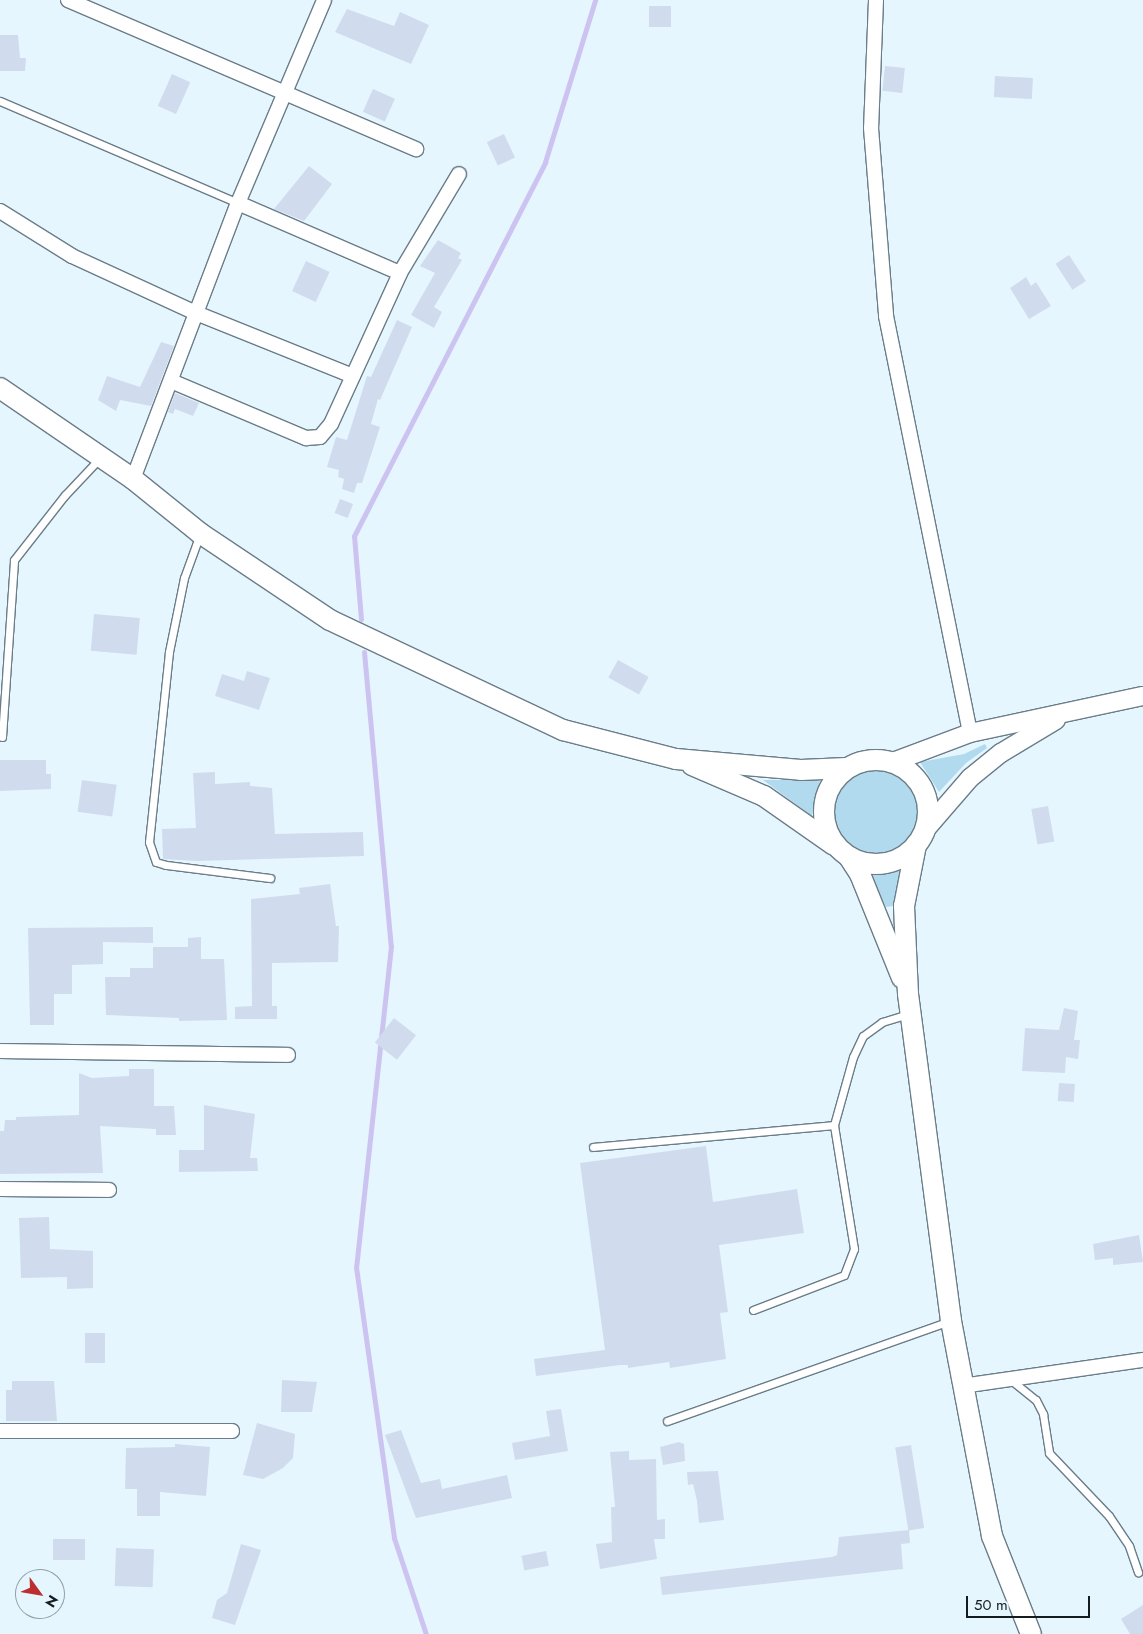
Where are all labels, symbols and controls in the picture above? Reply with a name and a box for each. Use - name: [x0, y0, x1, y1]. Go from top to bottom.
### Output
- north arrow: [15, 1569, 65, 1619]
- scale bar: [968, 1586, 1092, 1618]
- text: N: [40, 1591, 63, 1611]
- text: 50 m: [974, 1594, 1008, 1616]

